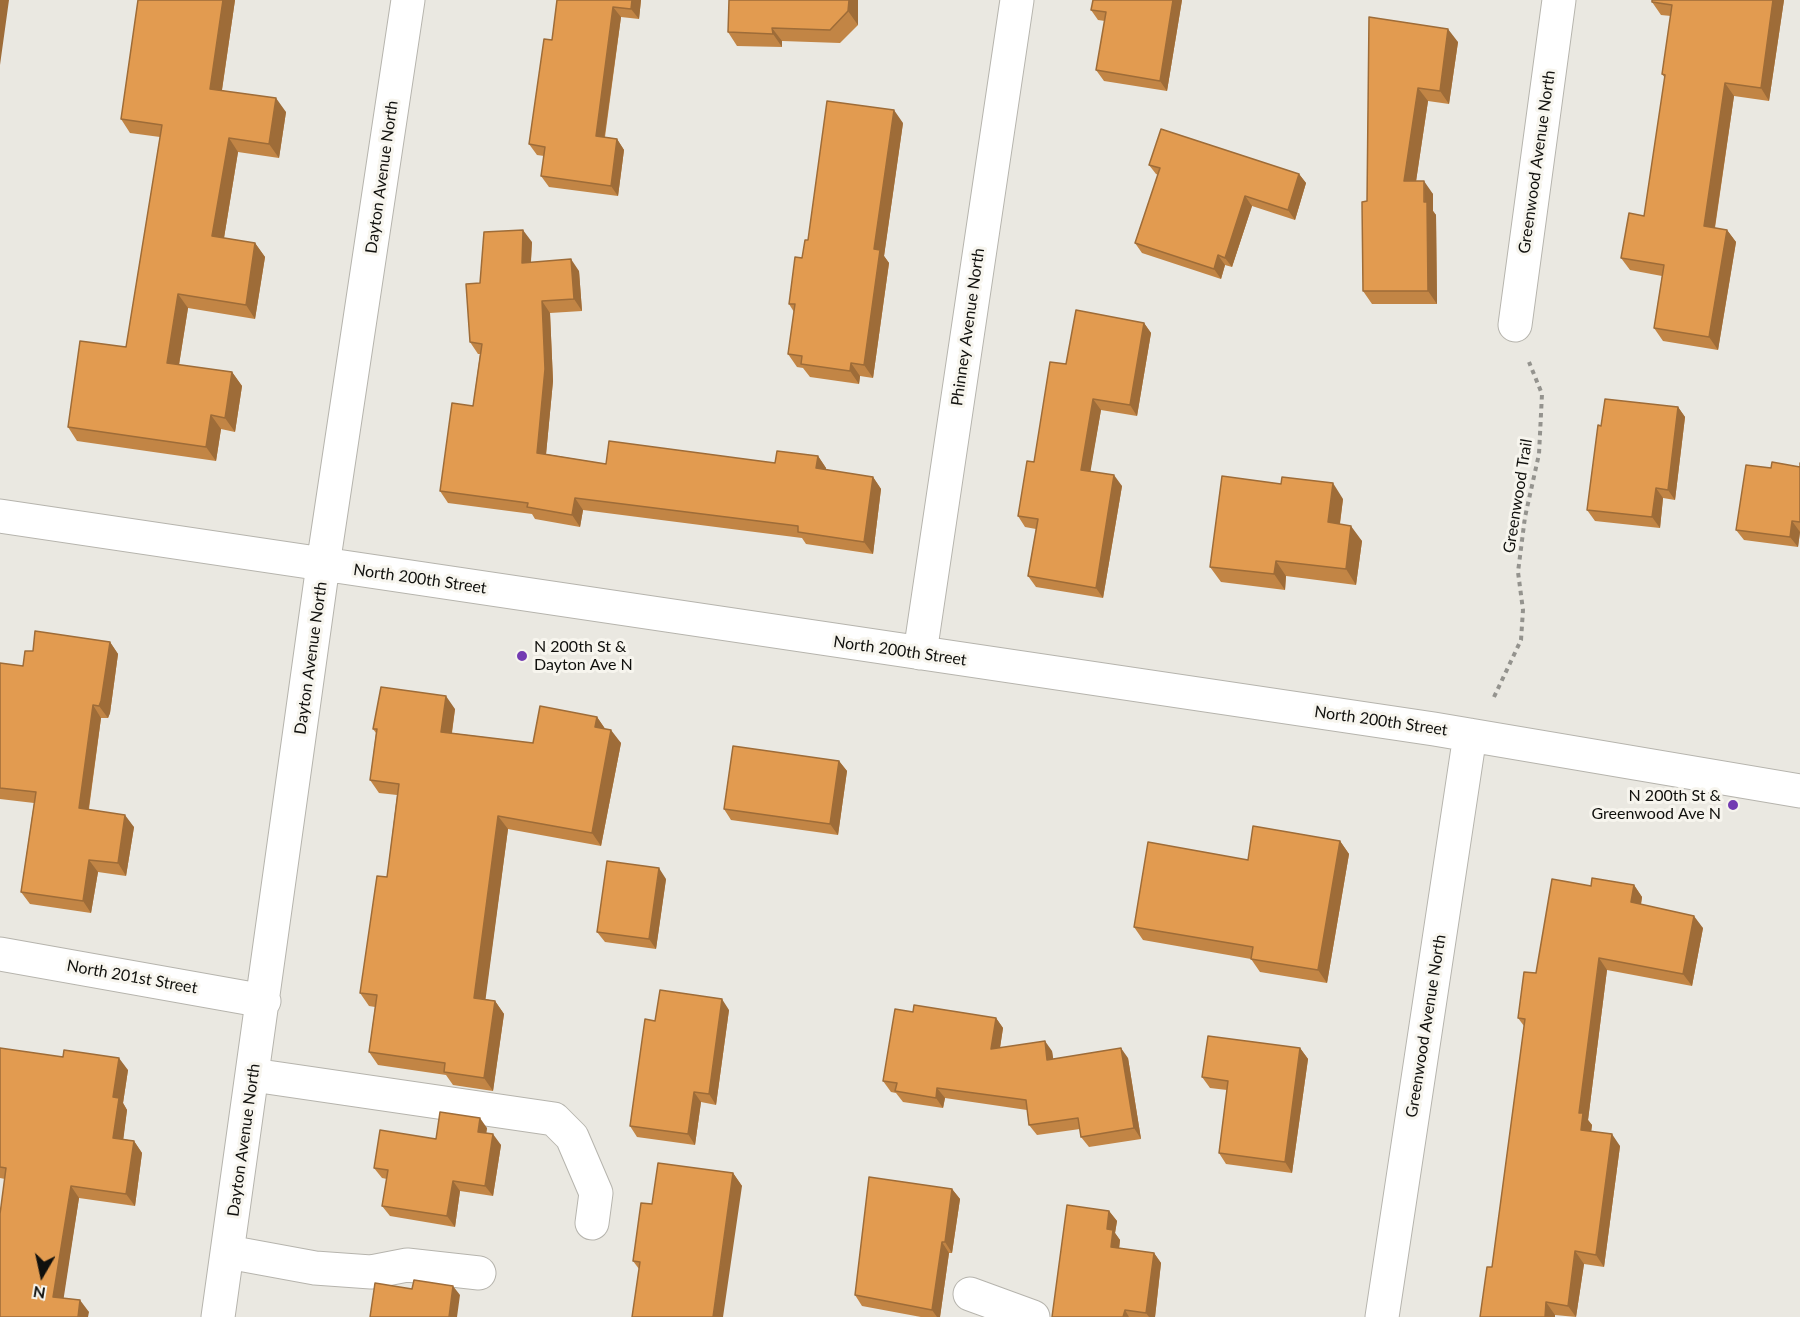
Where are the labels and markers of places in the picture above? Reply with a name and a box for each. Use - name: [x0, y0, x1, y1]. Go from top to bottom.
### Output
- place label: N 200th St & Dayton Ave N: [534, 637, 633, 675]
- marker: N 200th St & Dayton Ave N: [515, 649, 529, 663]
- place label: N 200th St & Greenwood Ave N: [1592, 786, 1721, 824]
- marker: N 200th St & Greenwood Ave N: [1726, 798, 1740, 812]

